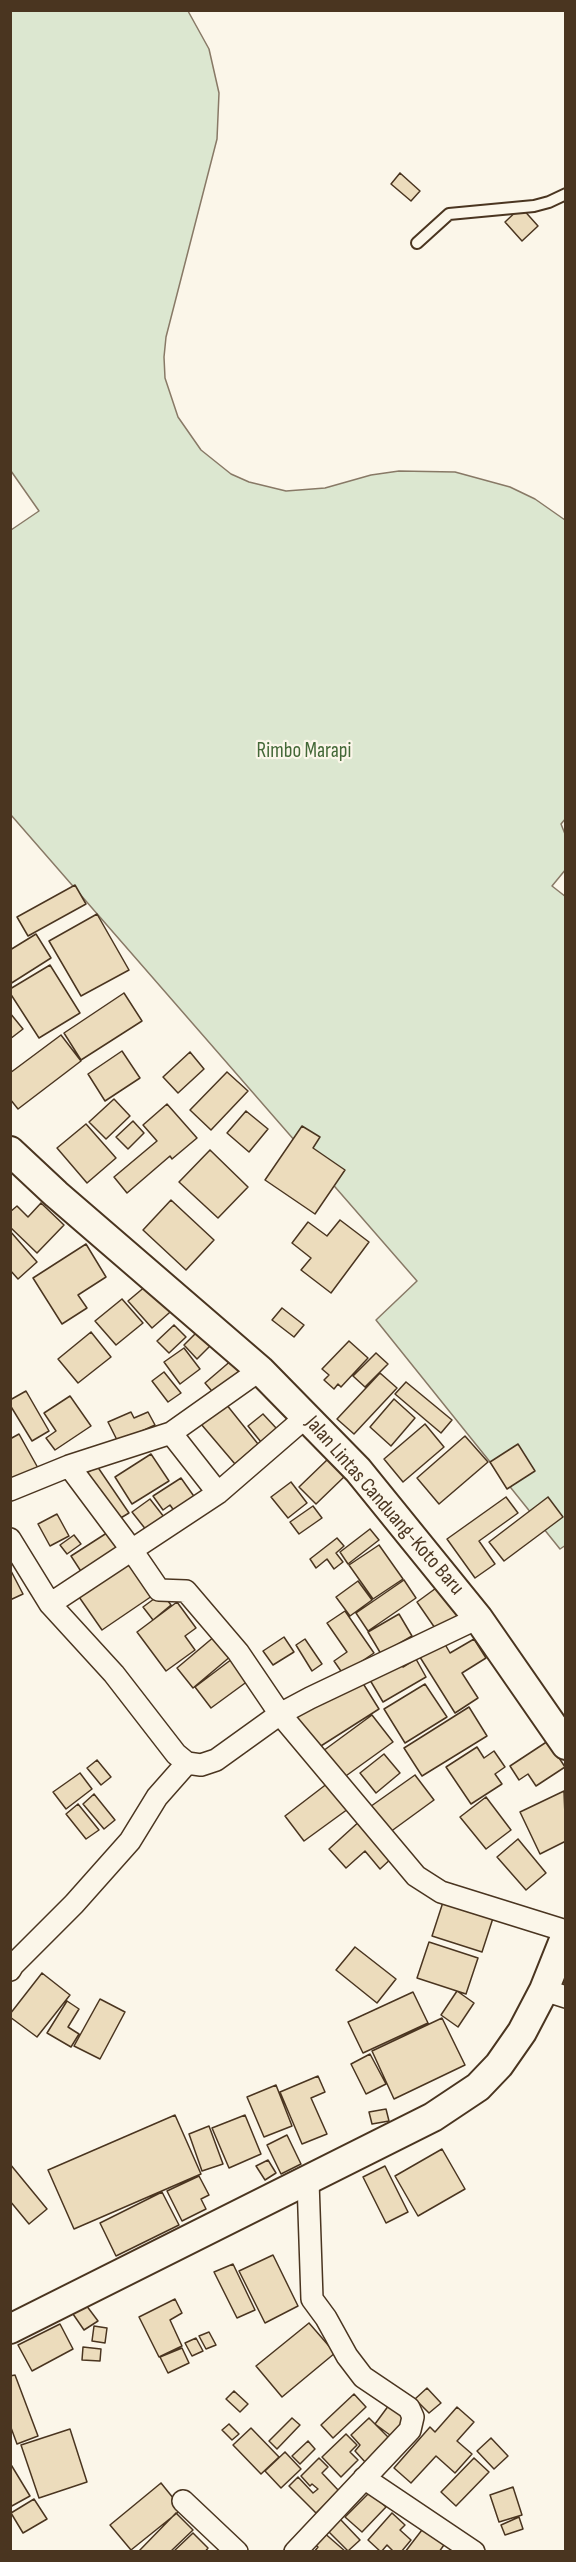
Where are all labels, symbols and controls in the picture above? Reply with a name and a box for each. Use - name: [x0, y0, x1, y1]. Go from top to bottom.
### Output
- park label: Rimbo Marapi: [257, 739, 351, 765]
- street label: Jalan Lintas Canduang-Koto Baru: [299, 1411, 469, 1601]

